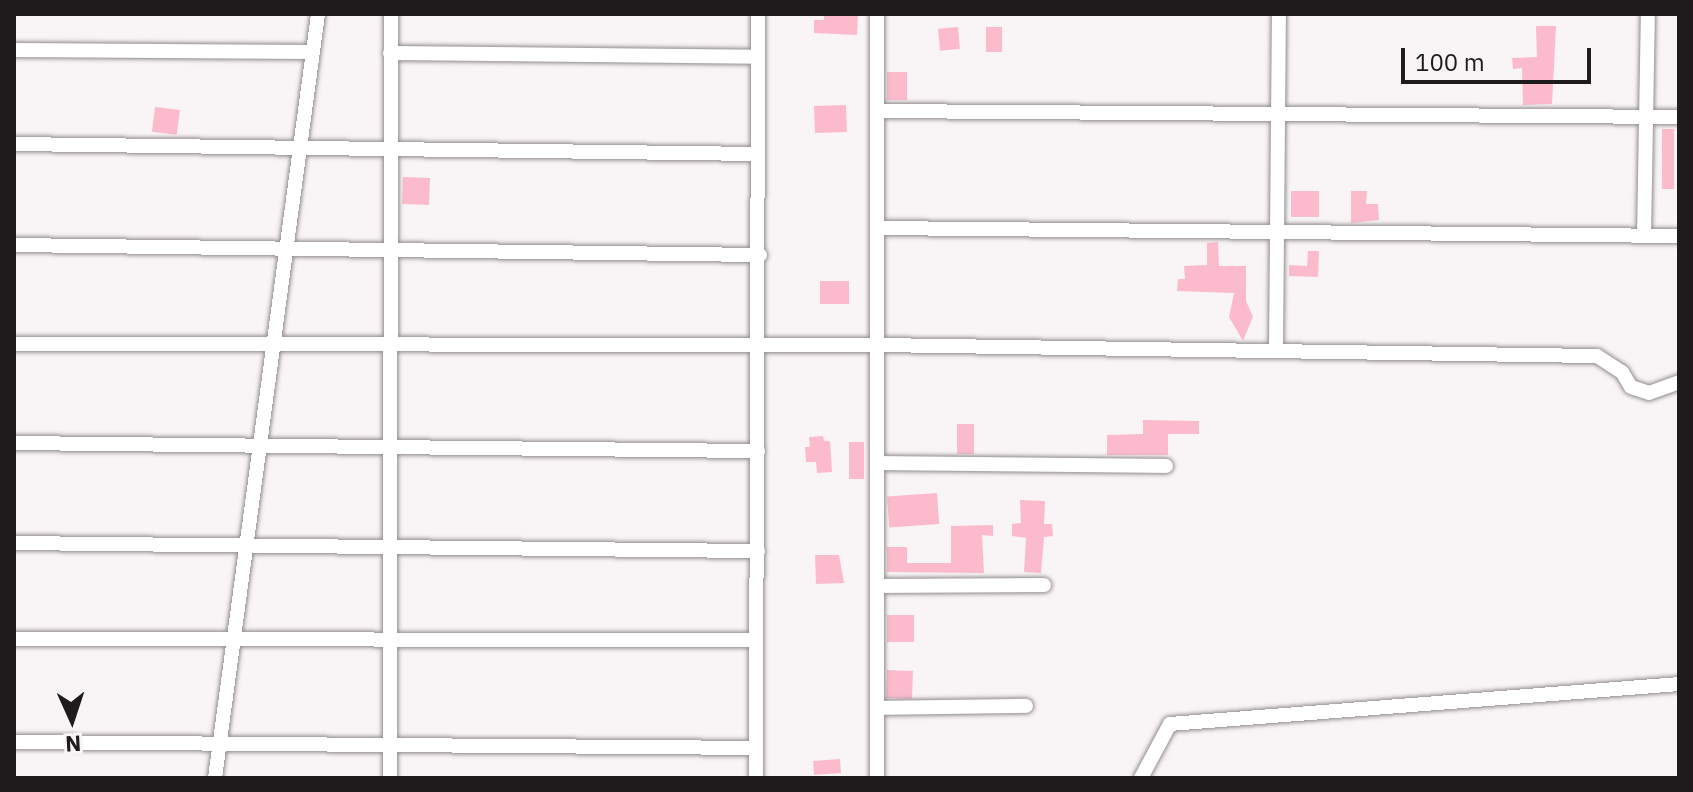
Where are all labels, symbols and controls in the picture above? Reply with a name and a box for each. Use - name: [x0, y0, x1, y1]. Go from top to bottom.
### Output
- scale bar: [1405, 32, 1595, 82]
- text: 100 m: [1415, 46, 1485, 78]
- north arrow: [32, 680, 112, 760]
- text: N: [65, 730, 82, 759]

